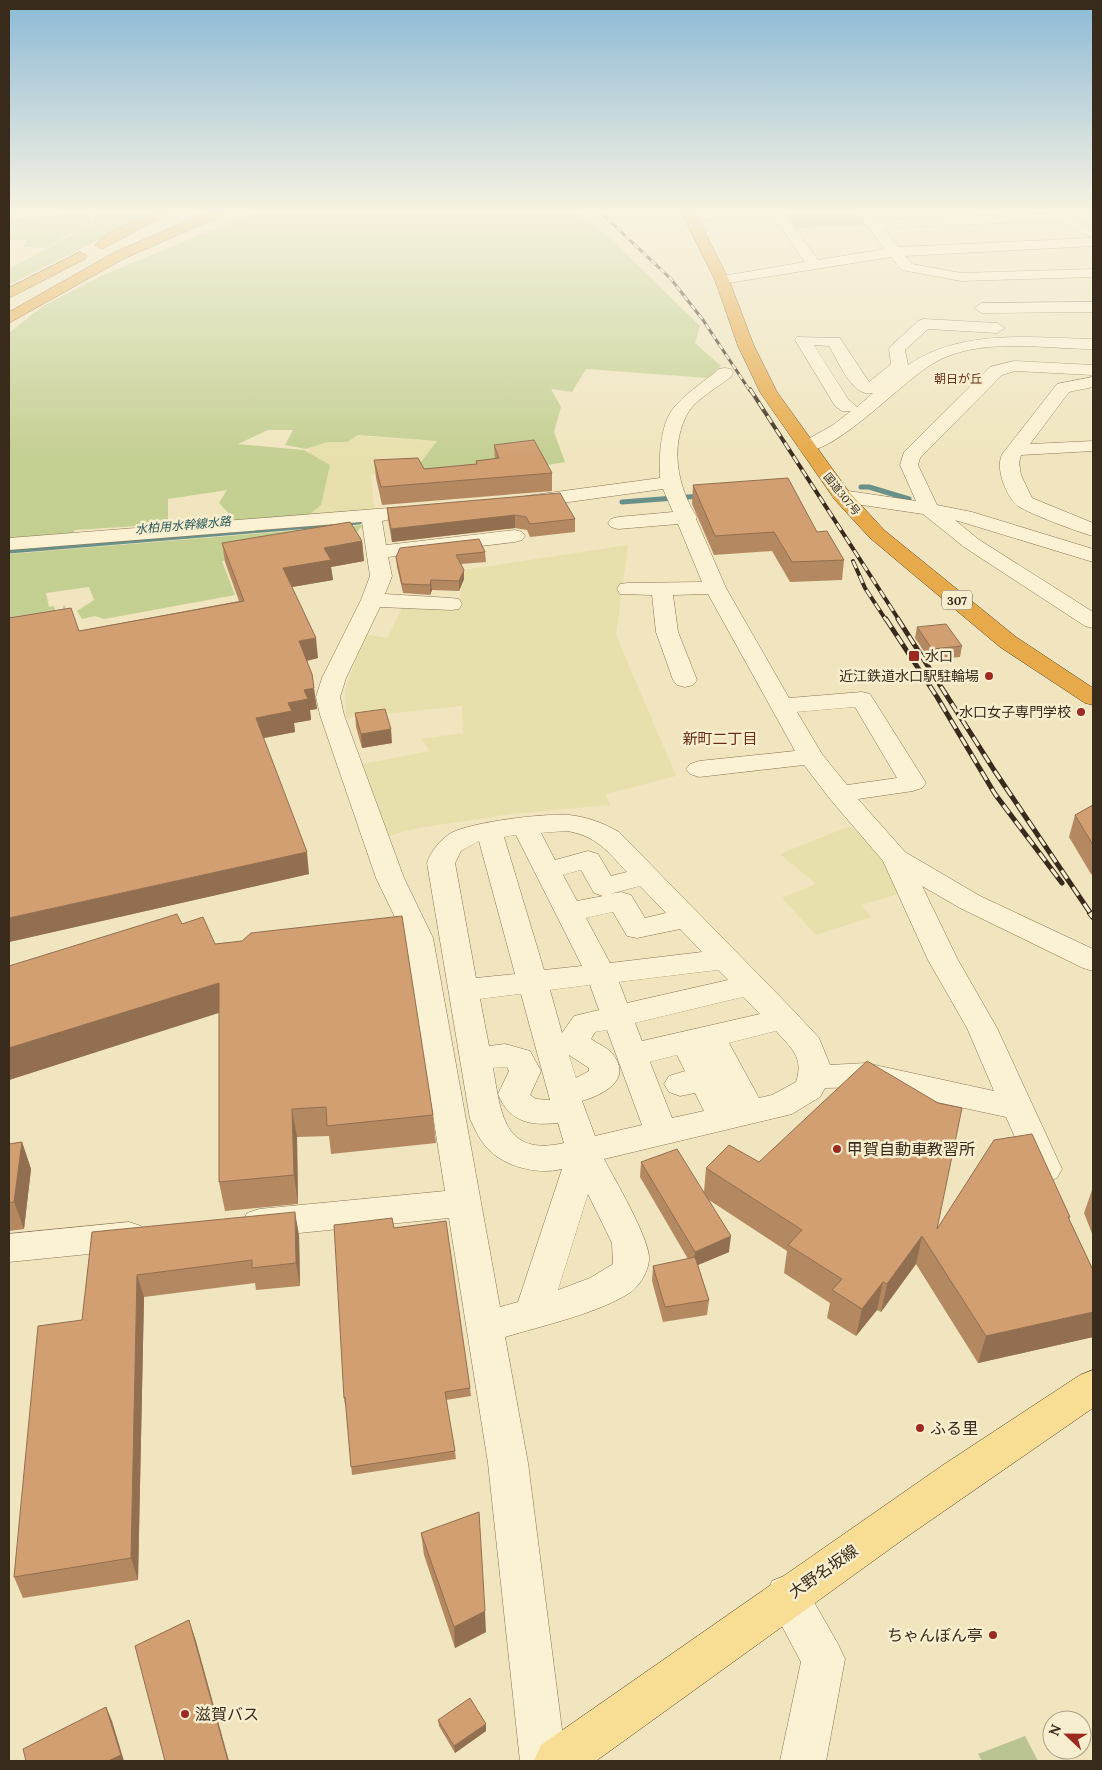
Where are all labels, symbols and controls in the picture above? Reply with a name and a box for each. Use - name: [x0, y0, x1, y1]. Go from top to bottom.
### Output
- district label: 朝日が丘: [934, 371, 982, 386]
- street label: 国道307号: [821, 470, 863, 518]
- water label: 水柏用水幹線水路: [135, 513, 232, 537]
- road number: 307: [942, 590, 972, 610]
- place label: 水口: [925, 647, 953, 665]
- marker: 水口: [907, 649, 921, 663]
- place label: 近江鉄道水口駅駐輪場: [839, 667, 979, 685]
- marker: 近江鉄道水口駅駐輪場: [983, 670, 995, 682]
- place label: 水口女子専門学校: [959, 703, 1071, 721]
- marker: 水口女子専門学校: [1075, 706, 1087, 718]
- district label: 新町二丁目: [682, 729, 758, 748]
- place label: 甲賀自動車教習所: [847, 1139, 975, 1159]
- marker: 甲賀自動車教習所: [831, 1143, 843, 1155]
- place label: ふる里: [930, 1418, 978, 1438]
- marker: ふる里: [914, 1422, 926, 1434]
- street label: 大野名坂線: [784, 1540, 862, 1602]
- place label: ちゃんぽん亭: [887, 1625, 983, 1645]
- marker: ちゃんぽん亭: [987, 1629, 999, 1641]
- place label: 滋賀バス: [195, 1704, 259, 1724]
- marker: 滋賀バス: [179, 1708, 191, 1720]
- north arrow: [1042, 1710, 1092, 1760]
- text: N: [1045, 1722, 1065, 1739]

